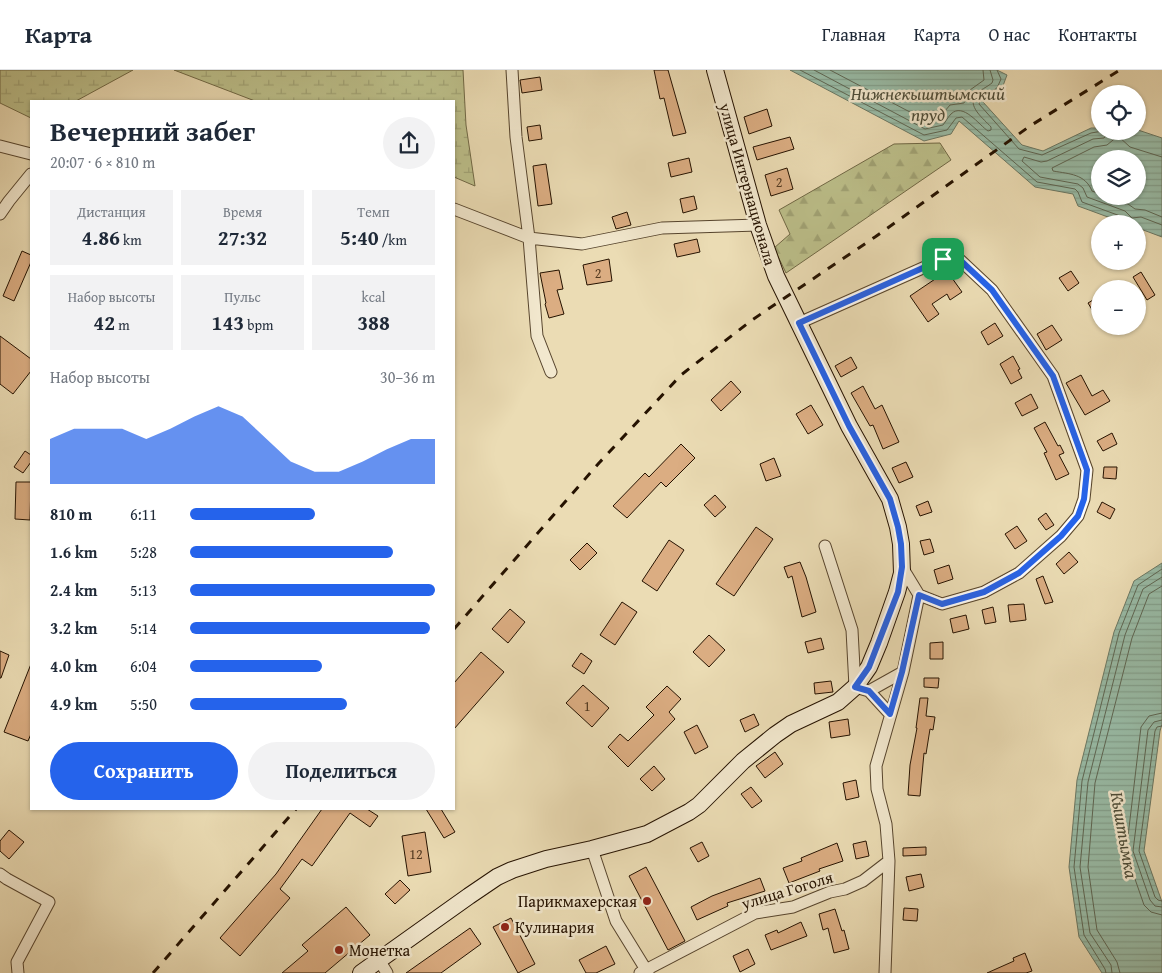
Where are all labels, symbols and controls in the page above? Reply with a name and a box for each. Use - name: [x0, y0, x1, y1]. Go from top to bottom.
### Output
- text: Карта: [25, 17, 92, 52]
- text: Главная: [822, 21, 886, 48]
- text: Карта: [914, 21, 960, 48]
- text: О нас: [988, 21, 1030, 48]
- text: Контакты: [1058, 21, 1137, 48]
- water label: Нижнекыштымский пруд: [851, 80, 1005, 128]
- map controls: [1091, 85, 1146, 335]
- button: locate: [1091, 85, 1146, 140]
- street label: улица Интернационала: [713, 99, 783, 268]
- text: Вечерний забег: [50, 110, 255, 151]
- button: share: [383, 117, 435, 169]
- text: 20:07 · 6 × 810 m: [50, 150, 155, 174]
- button: layers: [1091, 150, 1146, 205]
- house number: 2: [776, 172, 782, 192]
- text: Дистанция: [77, 202, 146, 222]
- text: Время: [223, 202, 262, 222]
- text: Темп: [357, 202, 390, 222]
- button: +: [1091, 215, 1146, 270]
- text: 4.86: [81, 222, 120, 253]
- text: 27:32: [218, 222, 267, 253]
- text: 5:40: [340, 222, 379, 253]
- text: km: [120, 230, 142, 250]
- text: /km: [379, 230, 407, 250]
- pin: [922, 238, 964, 280]
- icon: arrive: [929, 245, 957, 273]
- house number: 2: [595, 263, 601, 283]
- button: −: [1091, 280, 1146, 335]
- text: Набор высоты: [68, 287, 155, 307]
- text: Пульс: [224, 287, 261, 307]
- text: kcal: [362, 287, 385, 307]
- text: 42: [93, 307, 115, 338]
- text: 143: [212, 307, 244, 338]
- text: 388: [357, 307, 390, 338]
- text: m: [115, 315, 130, 335]
- text: bpm: [244, 315, 273, 335]
- text: Набор высоты: [50, 365, 150, 389]
- text: 30–36 m: [380, 365, 435, 389]
- text: 810 m: [50, 502, 92, 526]
- text: 6:11: [130, 502, 157, 526]
- text: 1.6 km: [50, 540, 97, 564]
- text: 5:28: [130, 540, 157, 564]
- text: 2.4 km: [50, 578, 97, 602]
- text: 5:13: [130, 578, 157, 602]
- text: 3.2 km: [50, 616, 97, 640]
- text: 5:14: [130, 616, 157, 640]
- text: 4.0 km: [50, 654, 97, 678]
- text: 6:04: [130, 654, 157, 678]
- text: 4.9 km: [50, 692, 97, 716]
- text: 5:50: [130, 692, 157, 716]
- house number: 1: [584, 696, 590, 716]
- button: Сохранить: [50, 742, 238, 800]
- button: Поделиться: [248, 742, 435, 800]
- water label: Кыштымка: [1104, 789, 1146, 881]
- house number: 12: [409, 844, 423, 864]
- street label: улица Гоголя: [737, 865, 836, 916]
- place label: Парикмахерская: [518, 889, 637, 913]
- marker: Парикмахерская: [641, 895, 653, 907]
- place label: Кулинария: [515, 915, 594, 939]
- marker: Кулинария: [499, 921, 511, 933]
- place label: Монетка: [349, 938, 411, 962]
- marker: Монетка: [333, 944, 345, 956]

